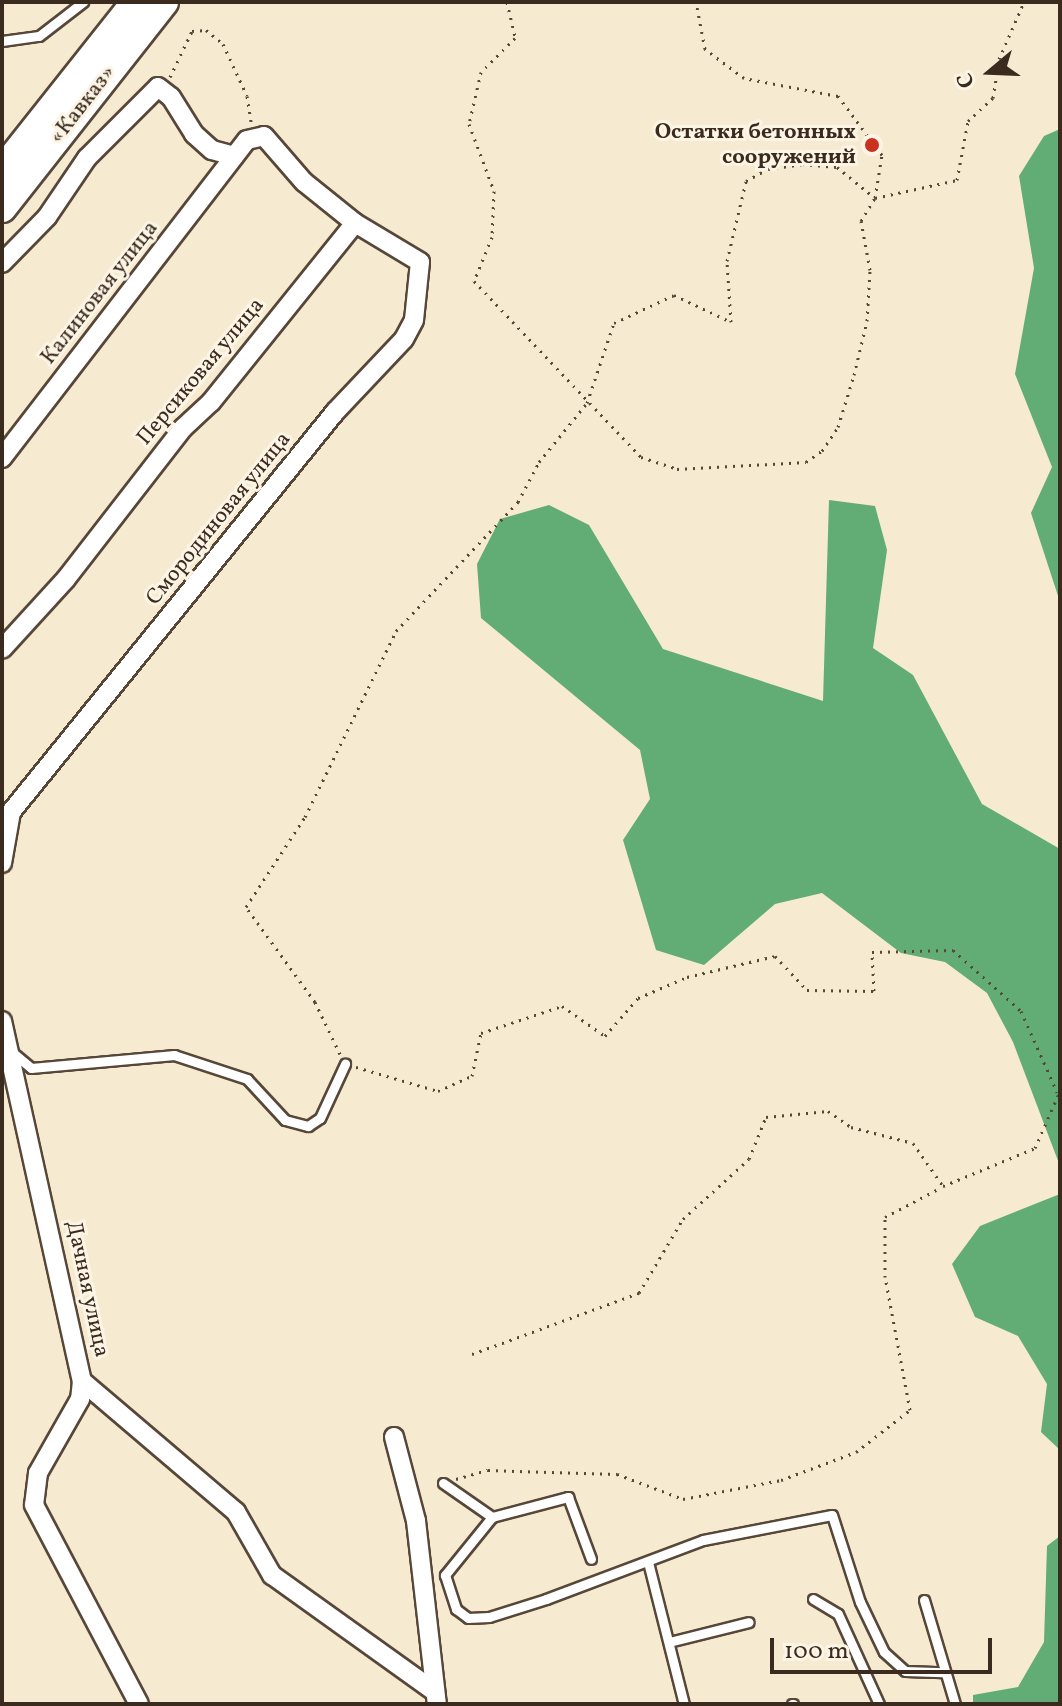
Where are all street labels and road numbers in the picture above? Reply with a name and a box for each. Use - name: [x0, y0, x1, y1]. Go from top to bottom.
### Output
- street label: «Кавказ»: [44, 61, 122, 149]
- street label: Калиновая улица: [36, 216, 164, 370]
- street label: Персиковая улица: [131, 293, 271, 451]
- street label: Смородиновая улица: [141, 427, 297, 611]
- street label: Дачная улица: [60, 1218, 114, 1360]

